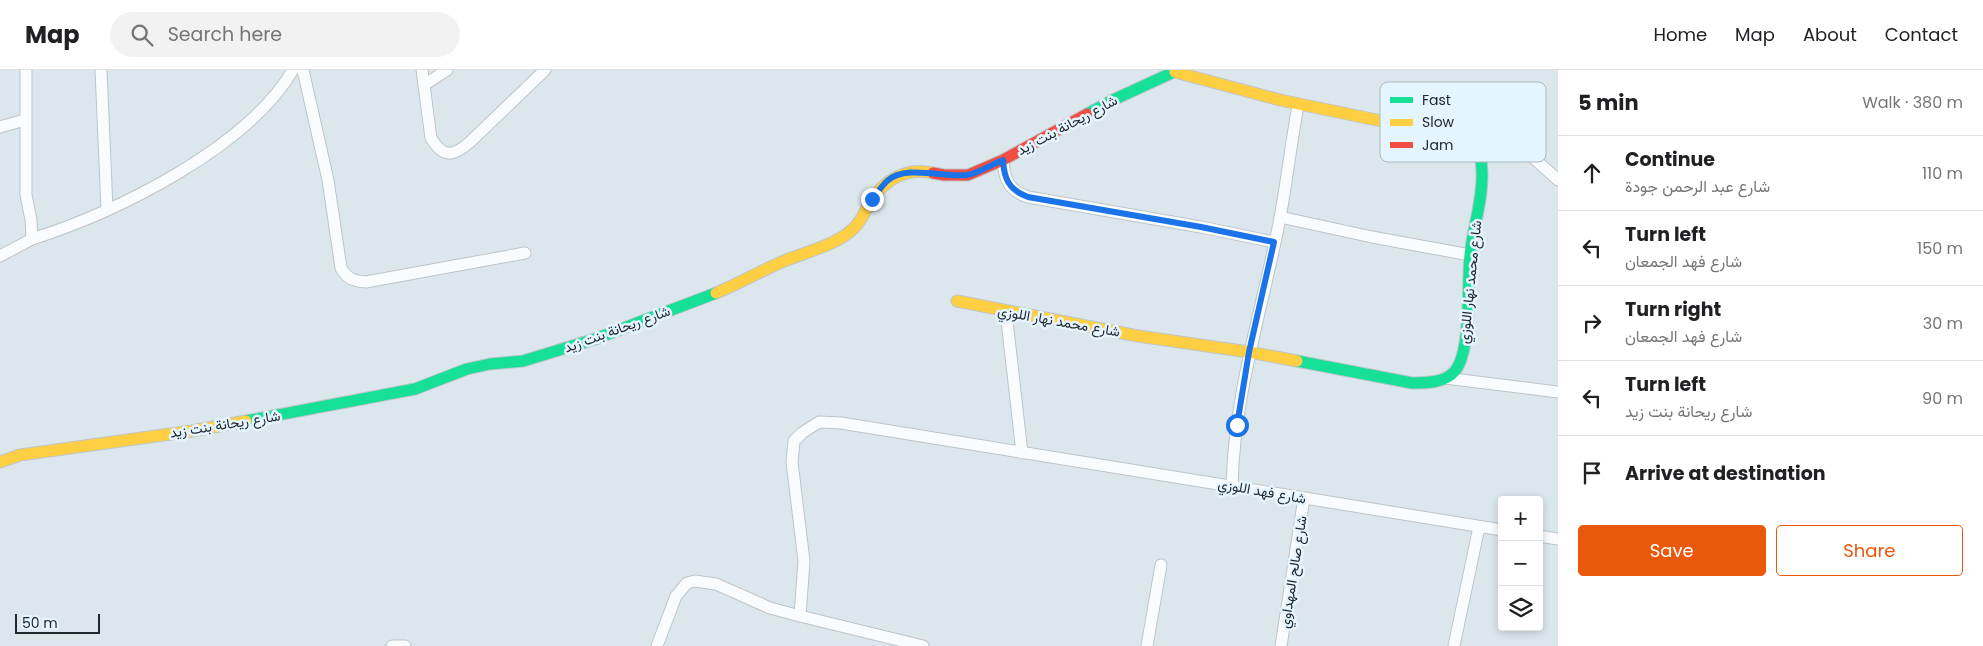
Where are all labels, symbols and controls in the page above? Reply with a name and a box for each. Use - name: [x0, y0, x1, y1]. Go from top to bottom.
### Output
- search box: [110, 12, 460, 57]
- text: Map: [25, 18, 80, 51]
- icon: search: [128, 21, 156, 49]
- text: Search here: [168, 21, 282, 48]
- text: Home: [1653, 22, 1707, 47]
- text: Map: [1735, 22, 1775, 47]
- text: About: [1803, 22, 1857, 47]
- text: Contact: [1885, 22, 1958, 47]
- legend: [1380, 82, 1546, 162]
- text: 5 min: [1578, 88, 1639, 117]
- street label: شارع ريحانة بنت زيد: [1013, 90, 1121, 161]
- text: Fast: [1422, 90, 1451, 110]
- text: Walk · 380 m: [1862, 91, 1963, 114]
- text: Slow: [1422, 112, 1455, 132]
- text: Jam: [1422, 135, 1453, 155]
- text: Continue: [1625, 146, 1715, 173]
- icon: ahead: [1578, 159, 1606, 187]
- text: 110 m: [1922, 162, 1963, 185]
- text: شارع عبد الرحمن جودة: [1625, 175, 1770, 198]
- route end: [861, 188, 884, 211]
- street label: شارع محمد نهار اللوزي: [1454, 219, 1488, 345]
- text: Turn left: [1625, 221, 1706, 248]
- icon: left: [1578, 234, 1606, 262]
- text: 150 m: [1917, 237, 1963, 260]
- text: شارع فهد الجمعان: [1625, 250, 1742, 273]
- text: Turn right: [1625, 296, 1721, 323]
- street label: شارع محمد نهار اللوزي: [996, 300, 1122, 344]
- street label: شارع ريحانة بنت زيد: [561, 301, 673, 358]
- icon: right: [1578, 309, 1606, 337]
- text: 30 m: [1923, 312, 1963, 335]
- text: شارع فهد الجمعان: [1625, 325, 1742, 348]
- text: Turn left: [1625, 371, 1706, 398]
- icon: left: [1578, 384, 1606, 412]
- text: 90 m: [1922, 387, 1963, 410]
- text: شارع ريحانة بنت زيد: [1625, 400, 1752, 423]
- street label: شارع ريحانة بنت زيد: [168, 405, 282, 444]
- route start: [1226, 414, 1249, 437]
- icon: arrive: [1578, 459, 1606, 487]
- text: Arrive at destination: [1625, 460, 1826, 487]
- street label: شارع فهد اللوزي: [1216, 473, 1308, 511]
- map controls: [1498, 496, 1543, 631]
- button: +: [1498, 496, 1543, 541]
- street label: شارع صالح المهداوي: [1274, 514, 1314, 630]
- button: Save: [1578, 525, 1766, 576]
- button: Share: [1776, 525, 1963, 576]
- button: −: [1498, 541, 1543, 586]
- button: layers: [1498, 586, 1543, 631]
- scale bar: [15, 611, 100, 634]
- text: 50 m: [22, 613, 58, 633]

